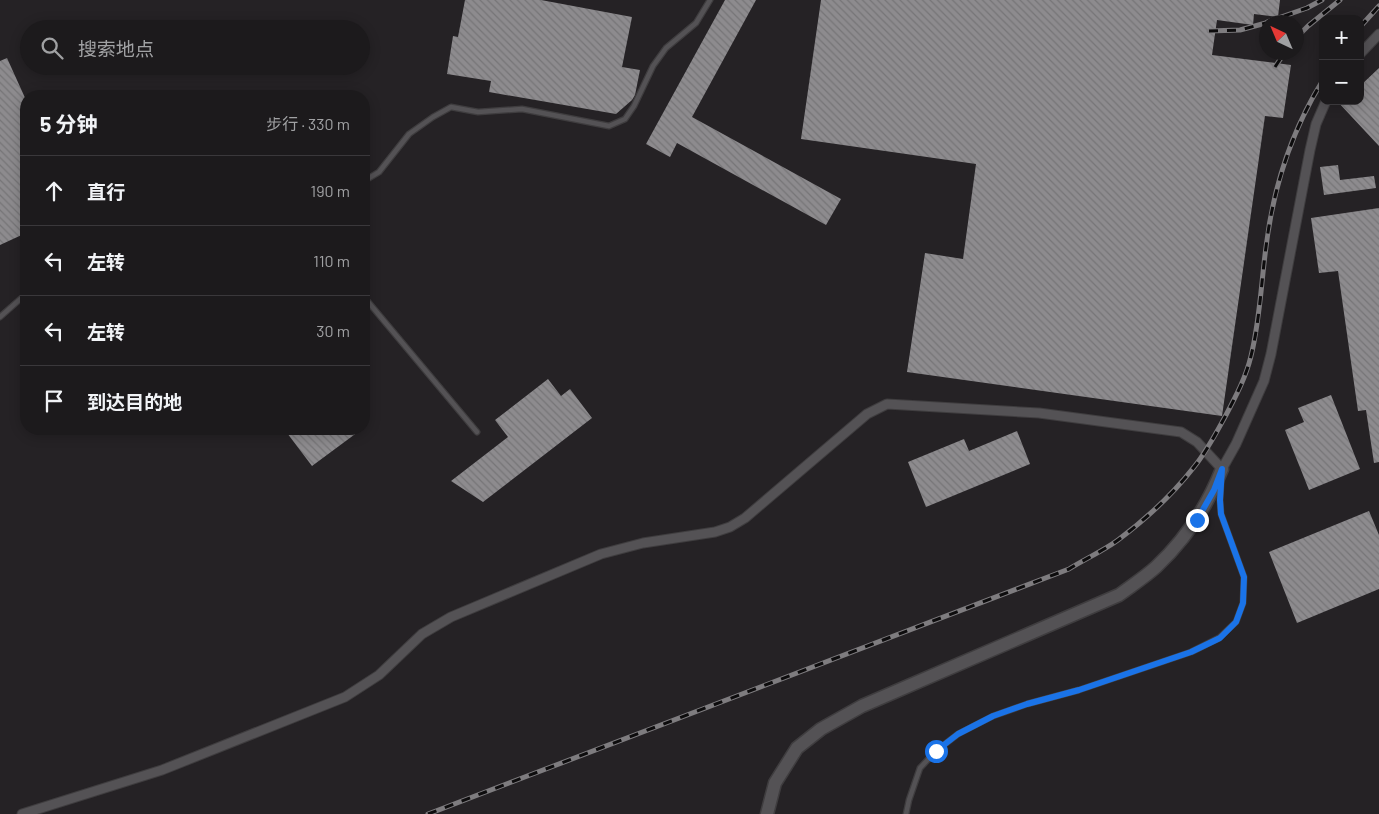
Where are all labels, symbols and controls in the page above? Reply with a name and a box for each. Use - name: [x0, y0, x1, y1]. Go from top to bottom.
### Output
- north arrow: [1259, 15, 1304, 60]
- map controls: [1319, 15, 1364, 105]
- button: +: [1319, 15, 1364, 60]
- search box: [20, 20, 370, 75]
- icon: search: [38, 34, 66, 62]
- text: 搜索地点: [78, 37, 154, 60]
- button: −: [1319, 60, 1364, 105]
- text: 5 分钟: [40, 111, 98, 136]
- text: 步行 · 330 m: [266, 114, 350, 133]
- icon: ahead: [40, 177, 68, 205]
- text: 直行: [87, 180, 125, 203]
- text: 190 m: [311, 181, 350, 200]
- icon: left: [40, 247, 68, 275]
- text: 左转: [87, 250, 125, 273]
- text: 110 m: [313, 251, 350, 270]
- icon: left: [40, 317, 68, 345]
- text: 左转: [87, 320, 125, 343]
- text: 30 m: [316, 321, 350, 340]
- icon: arrive: [40, 387, 68, 415]
- text: 到达目的地: [87, 390, 182, 413]
- route end: [1186, 509, 1209, 532]
- route start: [925, 740, 948, 763]

